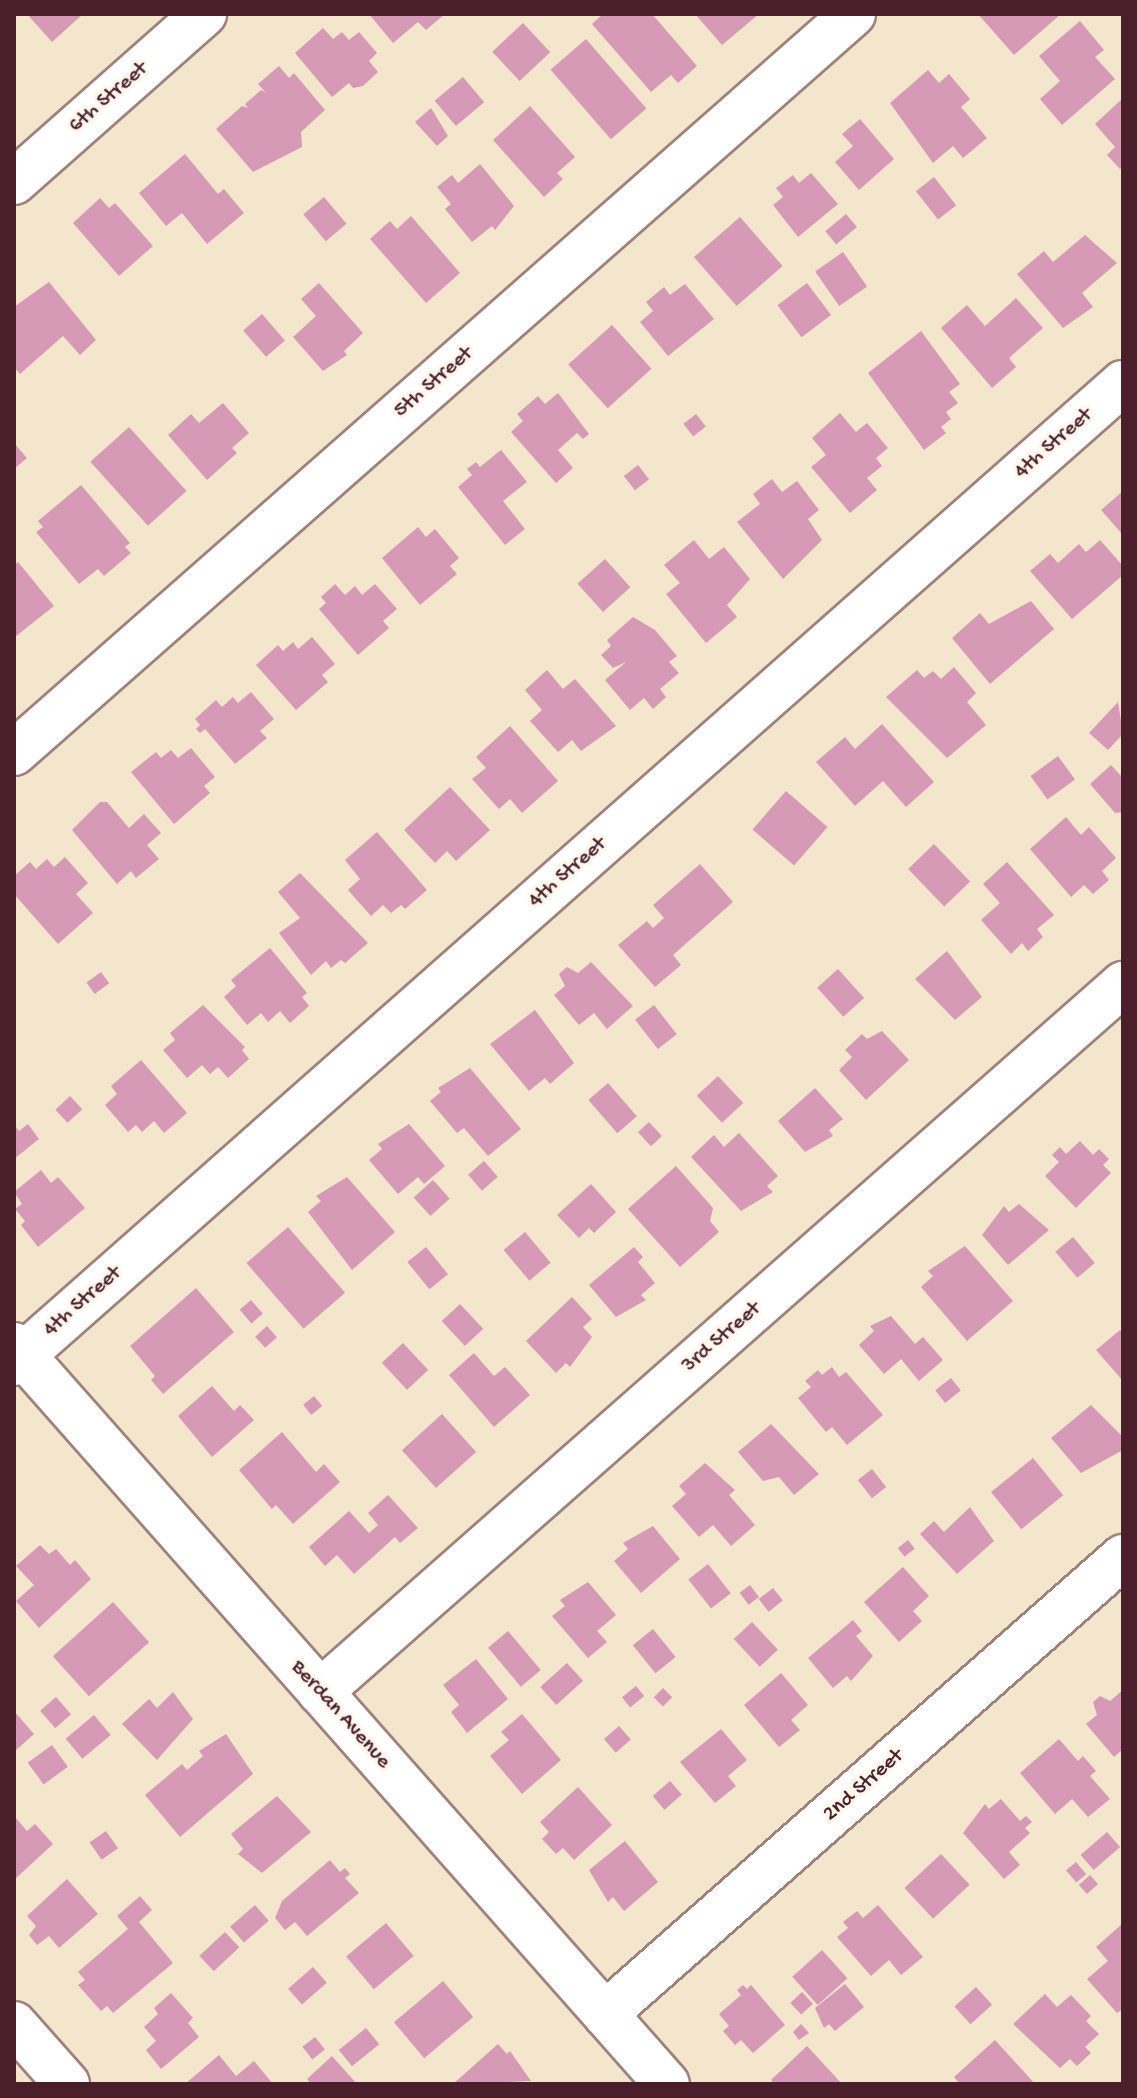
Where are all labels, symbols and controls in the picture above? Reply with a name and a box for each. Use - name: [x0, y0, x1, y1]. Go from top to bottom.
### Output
- street label: 6th Street: [64, 57, 154, 139]
- street label: 5th Street: [389, 341, 479, 425]
- street label: 4th Street: [1009, 403, 1099, 485]
- street label: 4th Street: [523, 832, 613, 914]
- street label: 4th Street: [38, 1261, 128, 1343]
- street label: 3rd Street: [677, 1297, 767, 1379]
- street label: Berdan Avenue: [284, 1655, 396, 1775]
- street label: 2nd Street: [818, 1744, 910, 1828]

